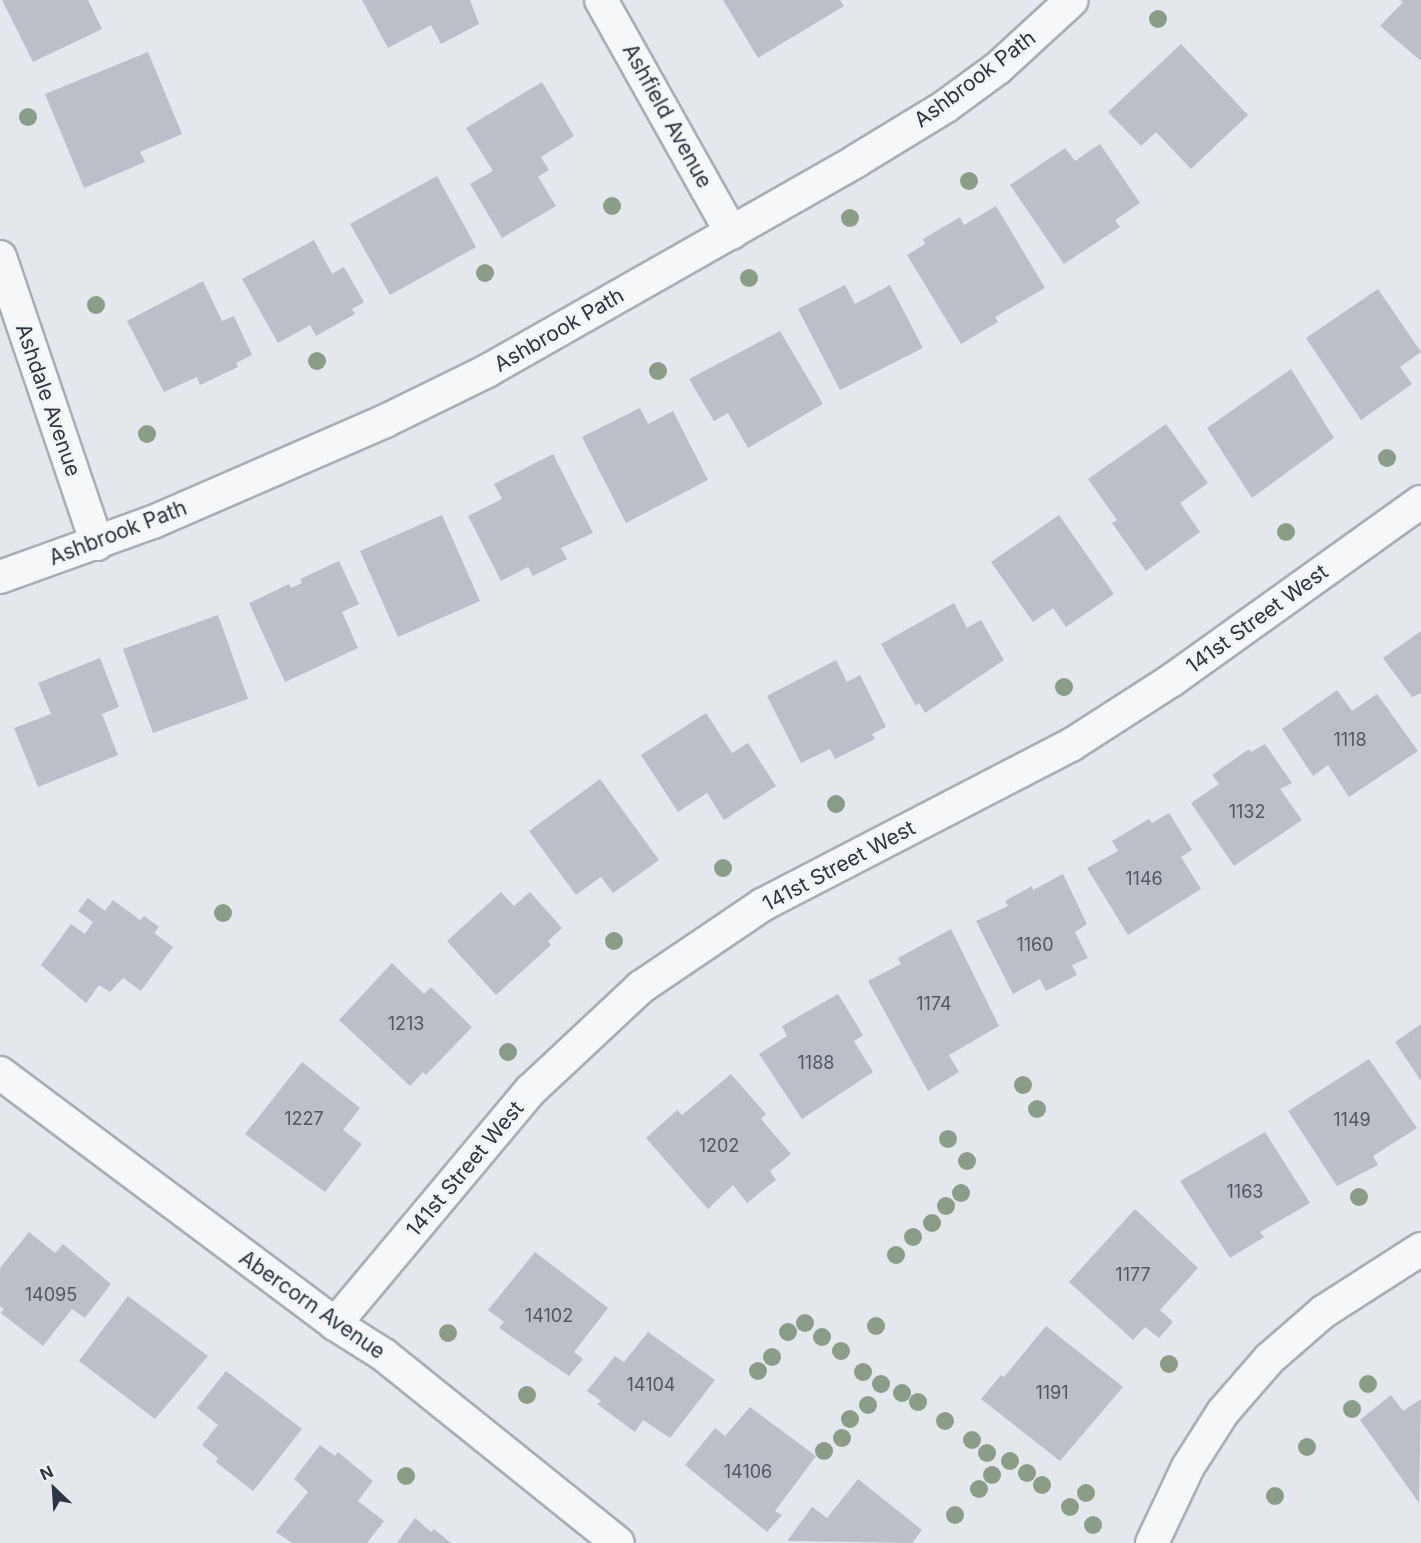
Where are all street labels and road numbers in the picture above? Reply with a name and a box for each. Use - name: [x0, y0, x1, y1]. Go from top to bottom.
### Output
- street label: Ashbrook Path: [909, 25, 1041, 133]
- street label: Ashfield Avenue: [617, 40, 717, 192]
- street label: Ashbrook Path: [490, 283, 628, 377]
- street label: Ashdale Avenue: [10, 320, 86, 480]
- street label: Ashbrook Path: [46, 495, 190, 571]
- street label: 141st Street West: [1181, 559, 1333, 679]
- street label: 141st Street West: [758, 815, 920, 917]
- street label: 141st Street West: [401, 1096, 529, 1242]
- street label: Abercorn Avenue: [234, 1245, 390, 1365]

